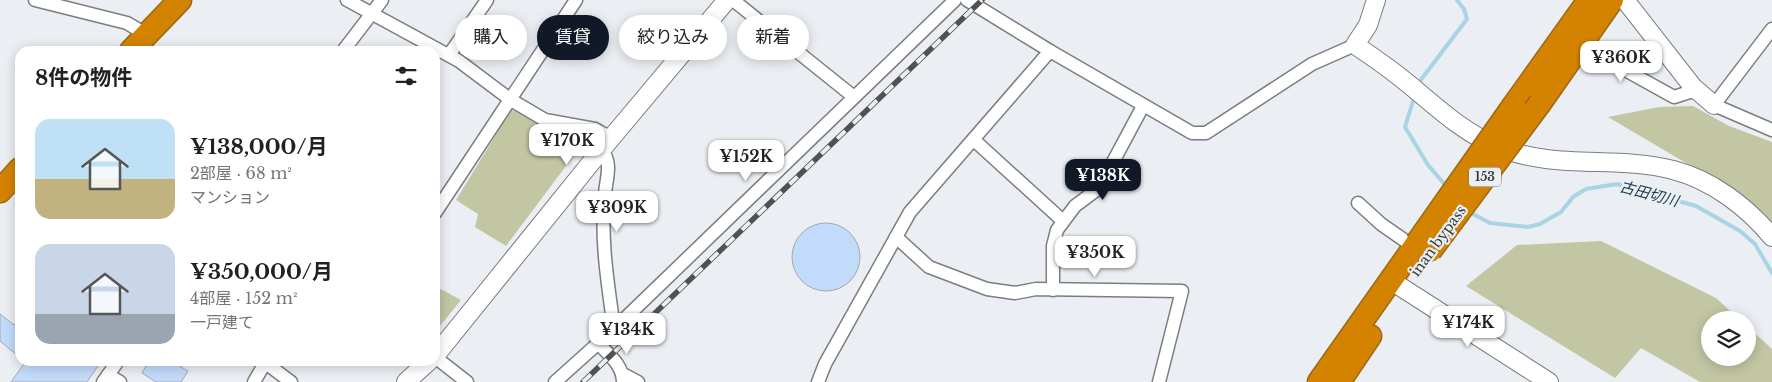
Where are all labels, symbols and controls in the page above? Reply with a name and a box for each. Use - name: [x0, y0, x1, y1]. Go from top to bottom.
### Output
- chip: 購入: [455, 15, 527, 60]
- chip: 賃貸: [537, 15, 609, 60]
- chip: 絞り込み: [619, 15, 727, 60]
- chip: 新着: [737, 15, 809, 60]
- pin: ¥360K: [1586, 41, 1656, 83]
- text: ¥360K: [1591, 47, 1651, 67]
- icon: filters: [392, 62, 420, 90]
- text: 8件の物件: [35, 65, 132, 91]
- pin: ¥170K: [532, 124, 602, 166]
- text: ¥170K: [540, 130, 594, 150]
- text: ¥138,000/月: [190, 134, 327, 160]
- icon: home: [75, 139, 135, 199]
- pin: ¥152K: [711, 140, 781, 182]
- text: ¥152K: [719, 146, 773, 166]
- pin: ¥138K: [1068, 158, 1138, 201]
- text: 2部屋 · 68 m²: [190, 163, 292, 183]
- text: ¥138K: [1076, 165, 1130, 185]
- road number: 153: [1469, 168, 1501, 186]
- water label: 古田切川: [1618, 177, 1682, 211]
- text: マンション: [190, 187, 270, 207]
- pin: ¥309K: [582, 190, 652, 233]
- text: ¥309K: [587, 197, 647, 217]
- street label: inan bypass: [1406, 202, 1470, 280]
- pin: ¥350K: [1060, 236, 1130, 278]
- text: ¥350K: [1066, 242, 1124, 262]
- text: ¥350,000/月: [190, 259, 333, 285]
- icon: home: [75, 264, 135, 324]
- text: 4部屋 · 152 m²: [190, 288, 298, 308]
- pin: ¥174K: [1433, 306, 1503, 348]
- map controls: [1701, 311, 1756, 366]
- button: layers: [1701, 311, 1756, 366]
- text: 一戸建て: [190, 312, 254, 332]
- pin: ¥134K: [592, 312, 662, 355]
- text: ¥174K: [1442, 312, 1494, 332]
- text: ¥134K: [600, 319, 654, 339]

